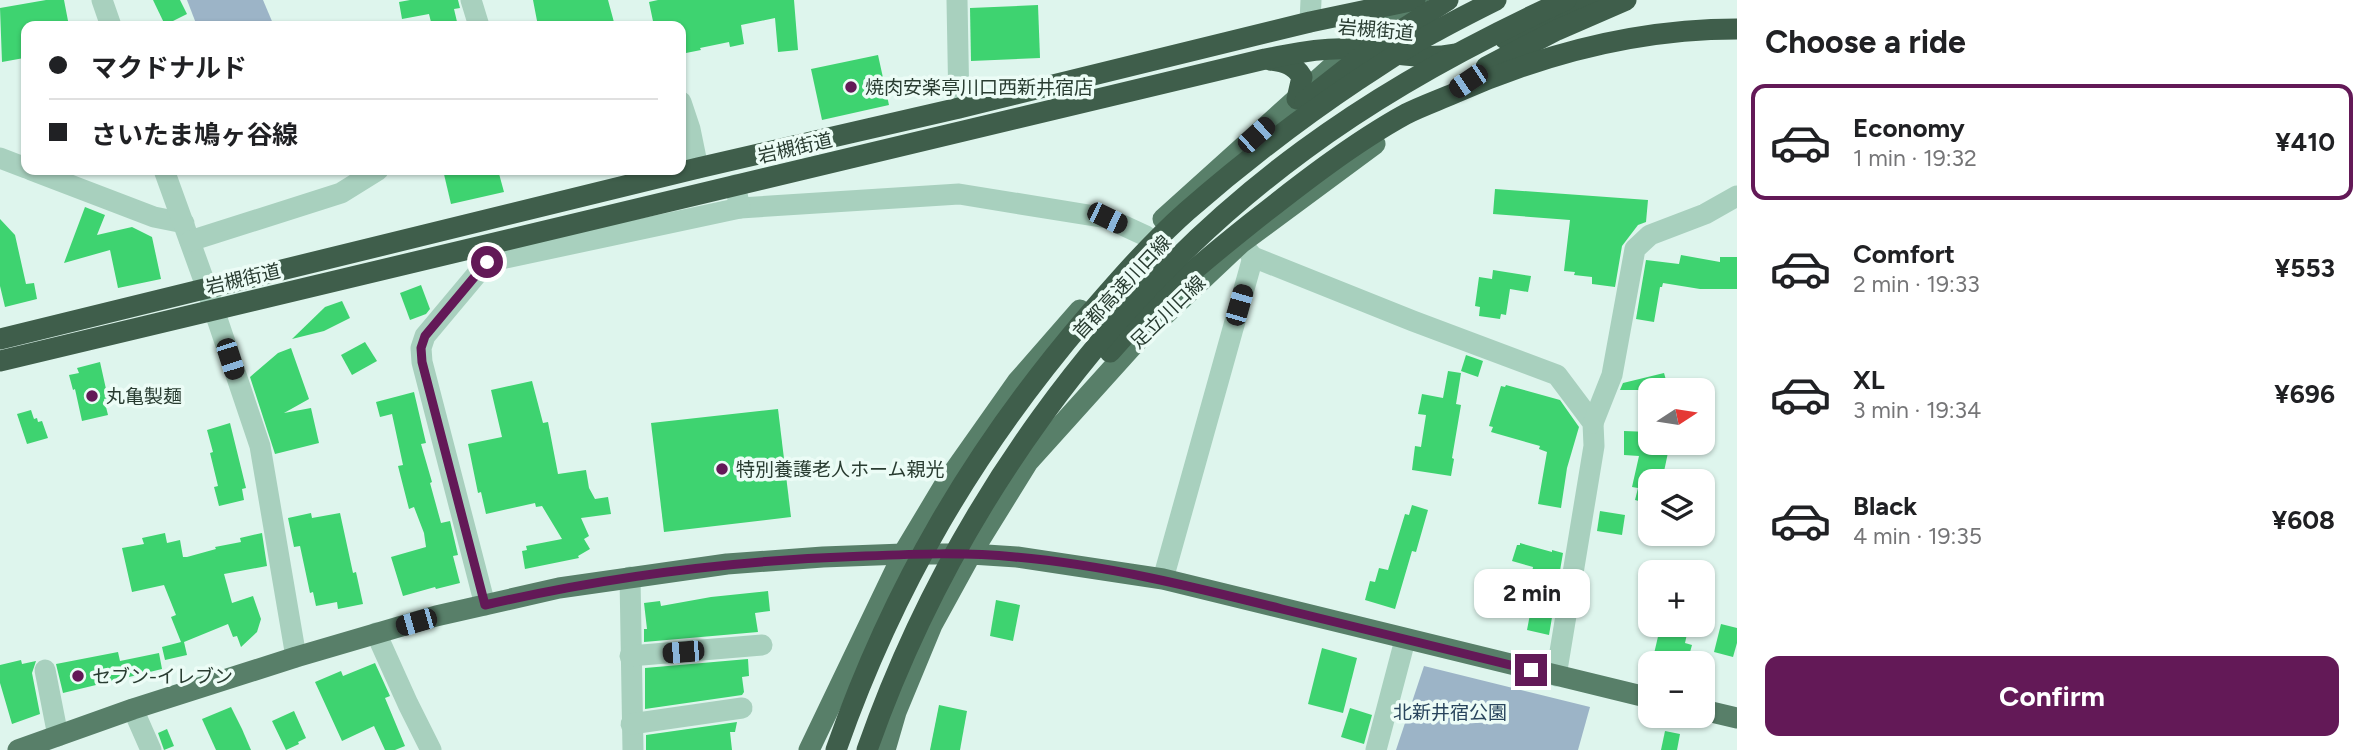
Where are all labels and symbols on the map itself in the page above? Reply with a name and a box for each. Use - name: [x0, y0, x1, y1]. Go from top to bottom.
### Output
- street label: 岩槻街道: [1337, 15, 1415, 45]
- car: [1445, 61, 1492, 101]
- place label: 焼肉安楽亭川口西新井宿店: [865, 76, 1093, 99]
- marker: 焼肉安楽亭川口西新井宿店: [843, 79, 859, 95]
- car: [1234, 113, 1279, 157]
- street label: 岩槻街道: [755, 128, 835, 168]
- car: [1084, 199, 1131, 237]
- street label: 首都高速川口線: [1068, 231, 1176, 343]
- route start: [471, 246, 503, 278]
- street label: 岩槻街道: [203, 259, 283, 299]
- street label: 足立川口線: [1126, 271, 1210, 353]
- car: [1224, 282, 1255, 328]
- car: [214, 336, 247, 382]
- north arrow: [1638, 378, 1715, 455]
- place label: 丸亀製麺: [106, 385, 182, 408]
- marker: 丸亀製麺: [84, 388, 100, 404]
- place label: 特別養護老人ホーム親光: [736, 458, 944, 481]
- marker: 特別養護老人ホーム親光: [714, 461, 730, 477]
- callout: 2 min: [1473, 568, 1589, 618]
- car: [393, 606, 440, 638]
- car: [662, 640, 705, 664]
- route end: [1515, 654, 1547, 686]
- place label: セブン-イレブン: [92, 665, 233, 688]
- marker: セブン-イレブン: [70, 668, 86, 684]
- park label: 北新井宿公園: [1393, 701, 1507, 724]

